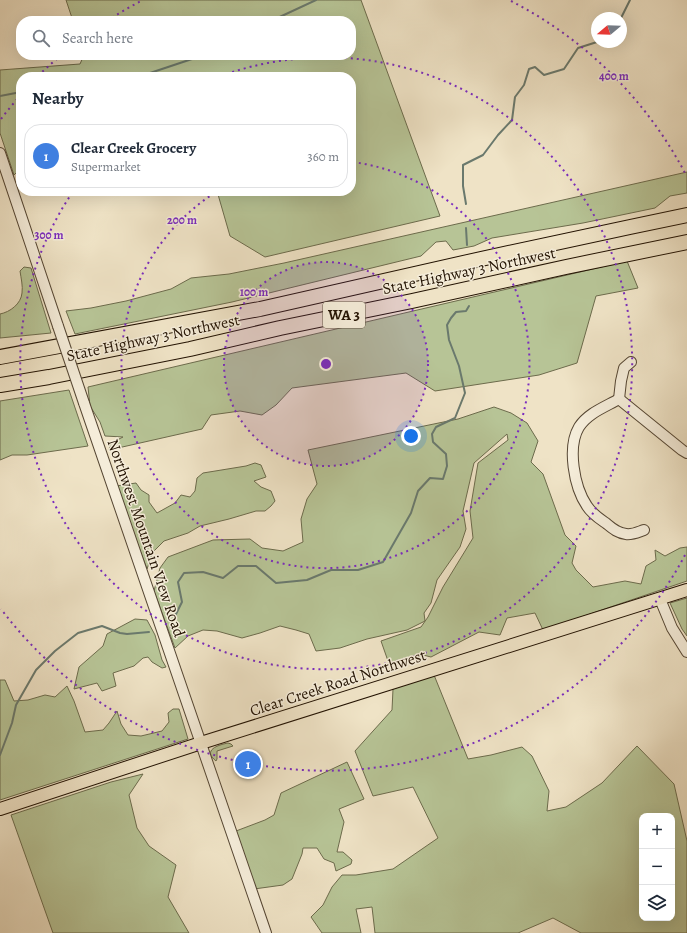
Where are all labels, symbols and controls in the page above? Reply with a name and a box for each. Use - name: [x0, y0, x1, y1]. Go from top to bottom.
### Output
- north arrow: [591, 12, 627, 48]
- search box: [16, 16, 356, 60]
- icon: search: [30, 27, 52, 49]
- text: Search here: [62, 28, 133, 48]
- text: 400 m: [599, 68, 629, 84]
- text: Nearby: [32, 87, 83, 110]
- text: Clear Creek Grocery: [71, 138, 196, 158]
- text: 1: [44, 148, 48, 165]
- text: 360 m: [307, 148, 339, 165]
- text: Supermarket: [71, 158, 141, 175]
- text: 200 m: [167, 212, 197, 228]
- text: 300 m: [34, 227, 64, 243]
- street label: State Highway 3 Northwest: [380, 242, 558, 300]
- text: 100 m: [240, 284, 268, 300]
- road number: WA 3: [323, 302, 365, 328]
- street label: State Highway 3 Northwest: [64, 309, 242, 367]
- centre of rings: [319, 357, 333, 371]
- your location: [401, 426, 421, 446]
- street label: Northwest Mountain View Road: [102, 436, 190, 640]
- street label: Clear Creek Road Northwest: [247, 644, 429, 722]
- pin: 1: [235, 749, 261, 779]
- map controls: [639, 813, 675, 921]
- button: +: [639, 813, 675, 849]
- button: −: [639, 849, 675, 885]
- button: layers: [639, 885, 675, 921]

